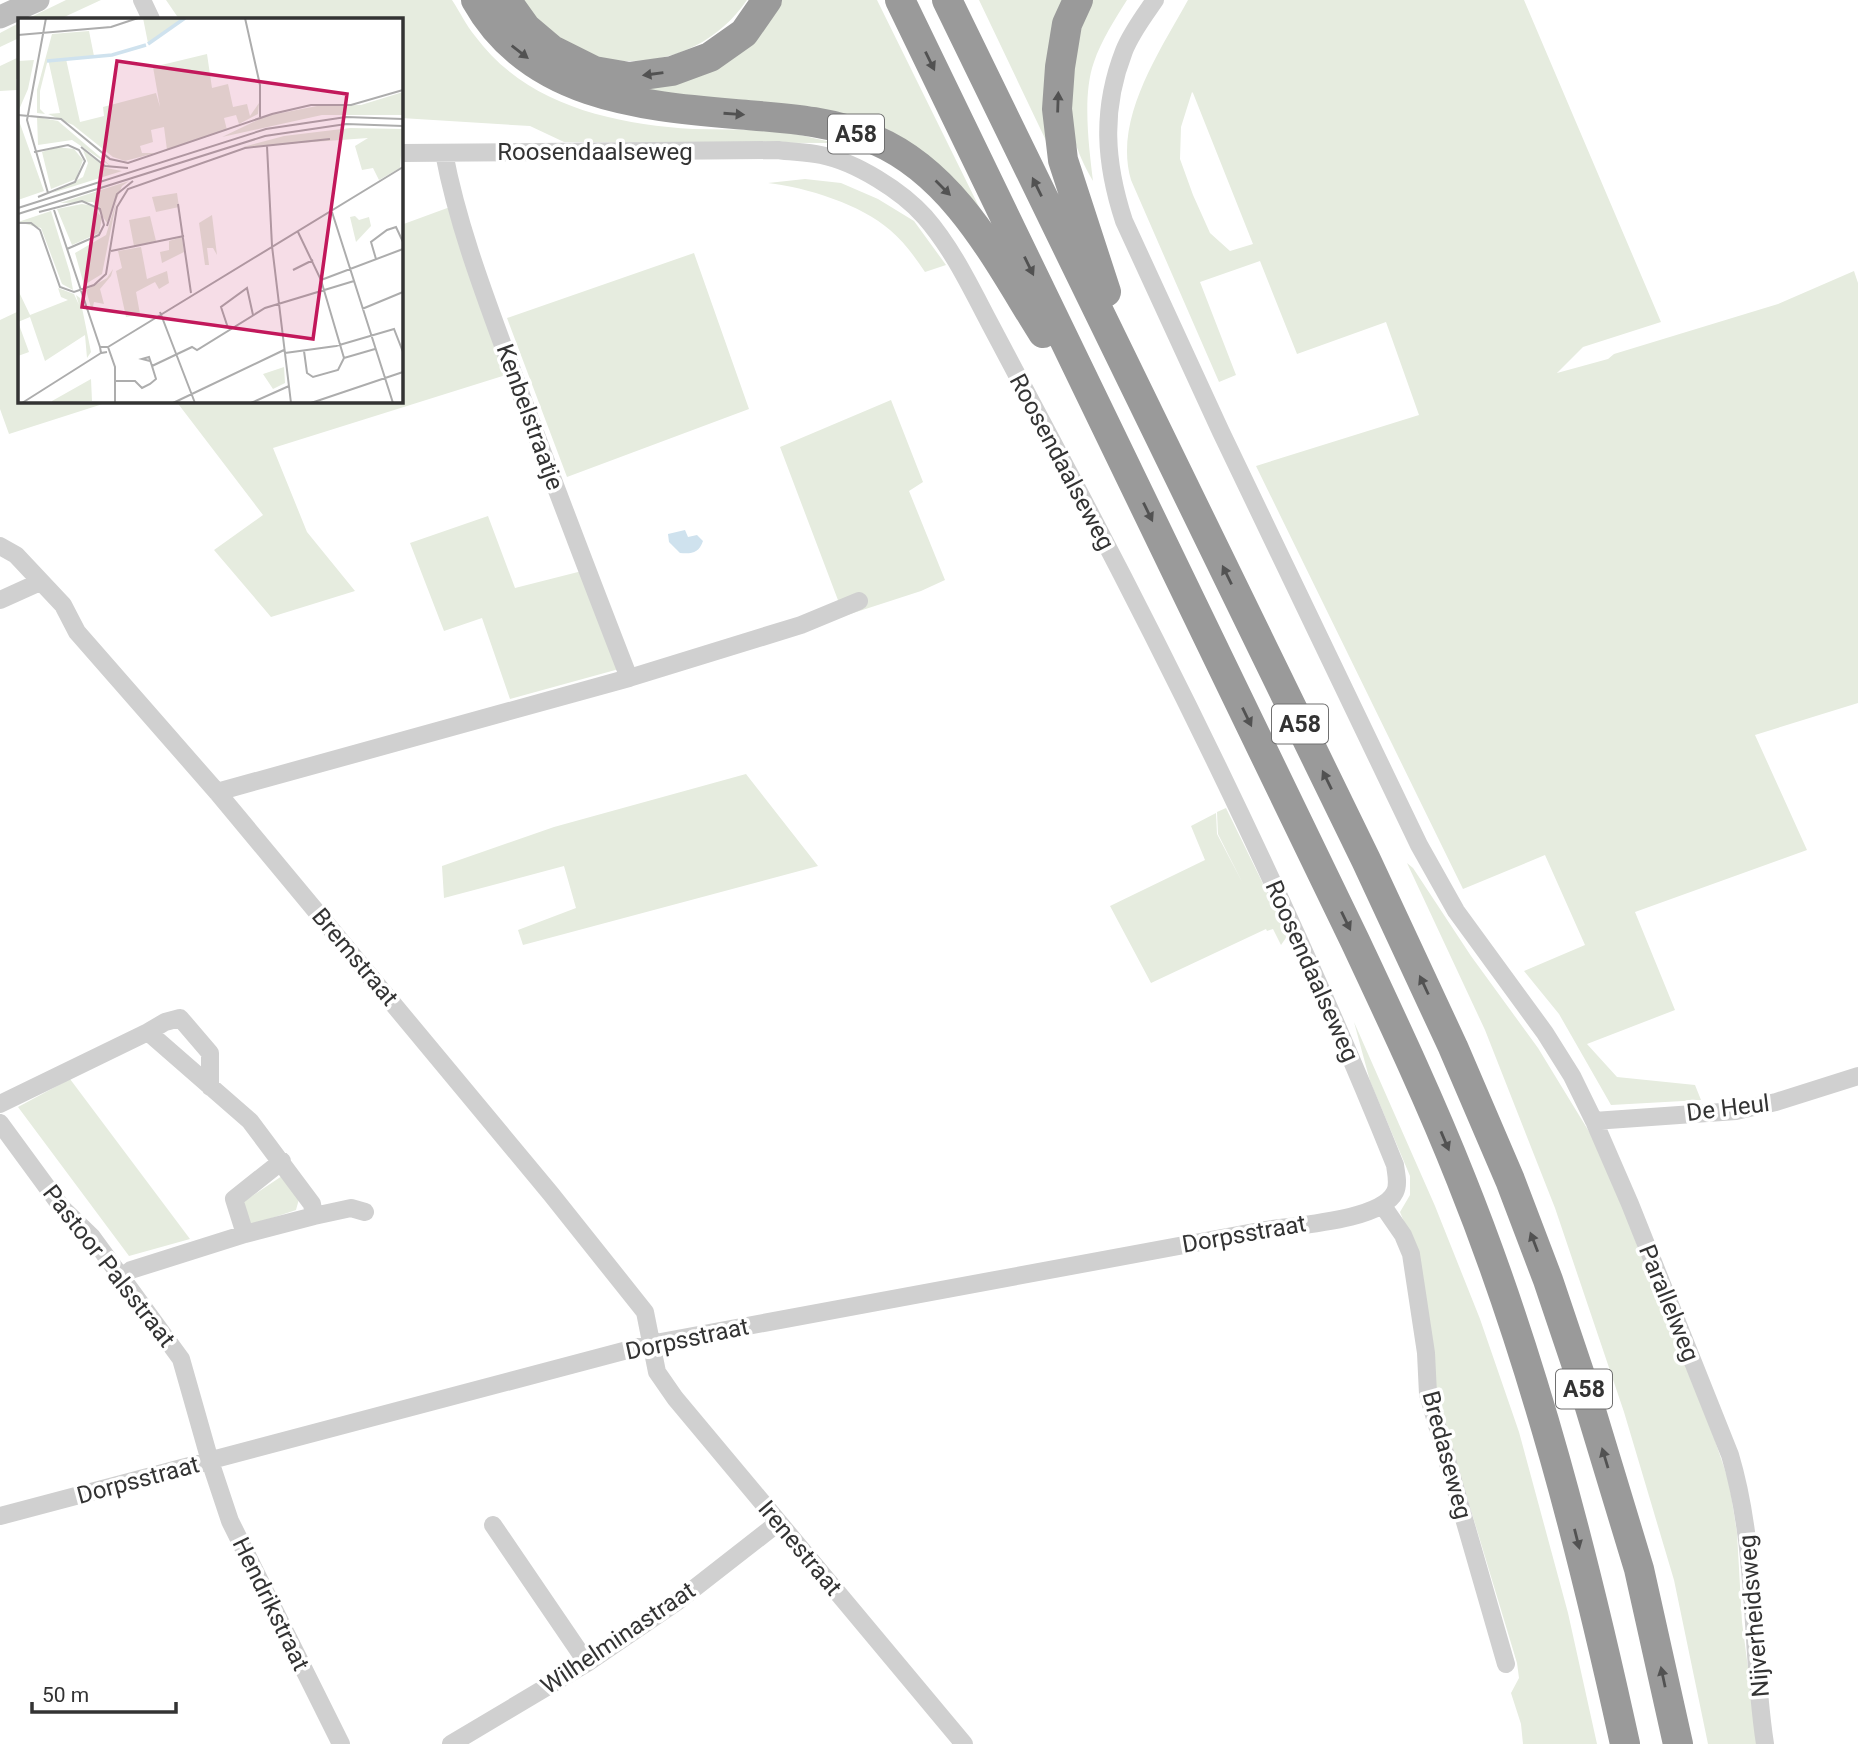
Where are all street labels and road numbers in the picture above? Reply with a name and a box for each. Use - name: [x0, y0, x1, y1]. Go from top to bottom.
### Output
- road number: A58: [828, 114, 884, 154]
- street label: Roosendaalseweg: [497, 138, 693, 166]
- street label: Kenbelstraatje: [491, 340, 569, 494]
- street label: Roosendaalseweg: [1004, 369, 1120, 555]
- road number: A58: [1272, 704, 1328, 744]
- street label: Roosendaalseweg: [1259, 876, 1365, 1066]
- street label: Bremstraat: [306, 903, 404, 1012]
- street label: De Heul: [1685, 1089, 1771, 1127]
- street label: Pastoor Palsstraat: [37, 1179, 181, 1353]
- street label: Dorpsstraat: [1180, 1209, 1308, 1259]
- street label: Parallelweg: [1633, 1241, 1705, 1365]
- street label: Dorpsstraat: [623, 1312, 751, 1366]
- road number: A58: [1556, 1370, 1612, 1408]
- street label: Bredaseweg: [1416, 1388, 1478, 1522]
- street label: Dorpsstraat: [74, 1450, 202, 1510]
- street label: Irenestraat: [752, 1495, 848, 1601]
- street label: Hendrikstraat: [227, 1533, 315, 1675]
- street label: Nijverheidsweg: [1733, 1534, 1775, 1698]
- street label: Wilhelminastraat: [536, 1576, 700, 1700]

